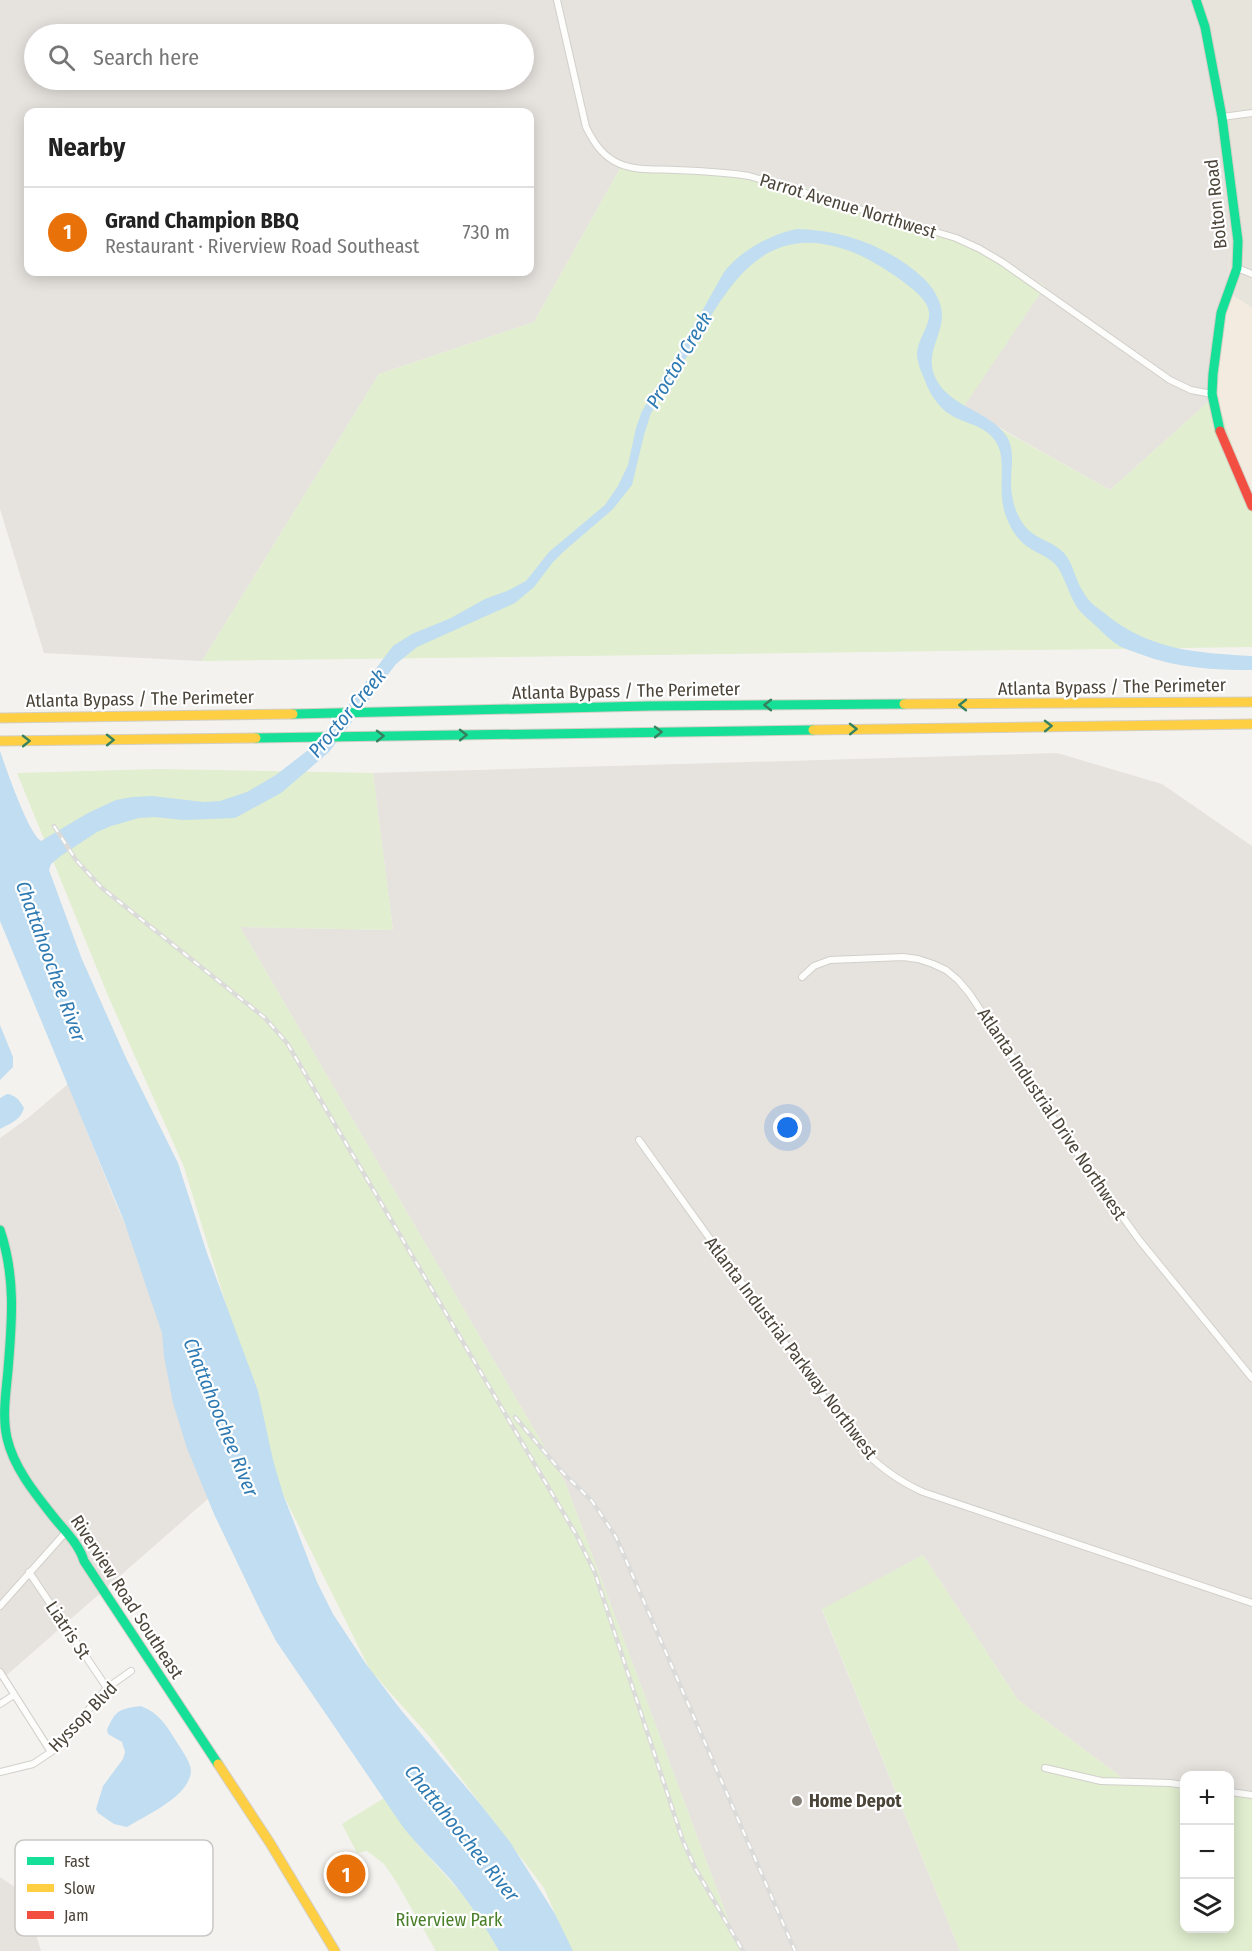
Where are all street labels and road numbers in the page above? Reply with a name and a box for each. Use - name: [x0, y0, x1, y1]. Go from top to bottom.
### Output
- street label: Bolton Road: [1200, 158, 1232, 250]
- street label: Parrot Avenue Northwest: [757, 169, 939, 243]
- street label: Atlanta Bypass / The Perimeter: [998, 674, 1227, 700]
- street label: Atlanta Bypass / The Perimeter: [512, 678, 741, 704]
- street label: Atlanta Bypass / The Perimeter: [26, 686, 255, 712]
- street label: Atlanta Industrial Drive Northwest: [973, 1004, 1131, 1224]
- street label: Atlanta Industrial Parkway Northwest: [700, 1232, 882, 1464]
- street label: Riverview Road Southeast: [66, 1511, 188, 1683]
- street label: Liatris St: [41, 1597, 95, 1663]
- street label: Hyssop Blvd: [44, 1677, 122, 1757]

